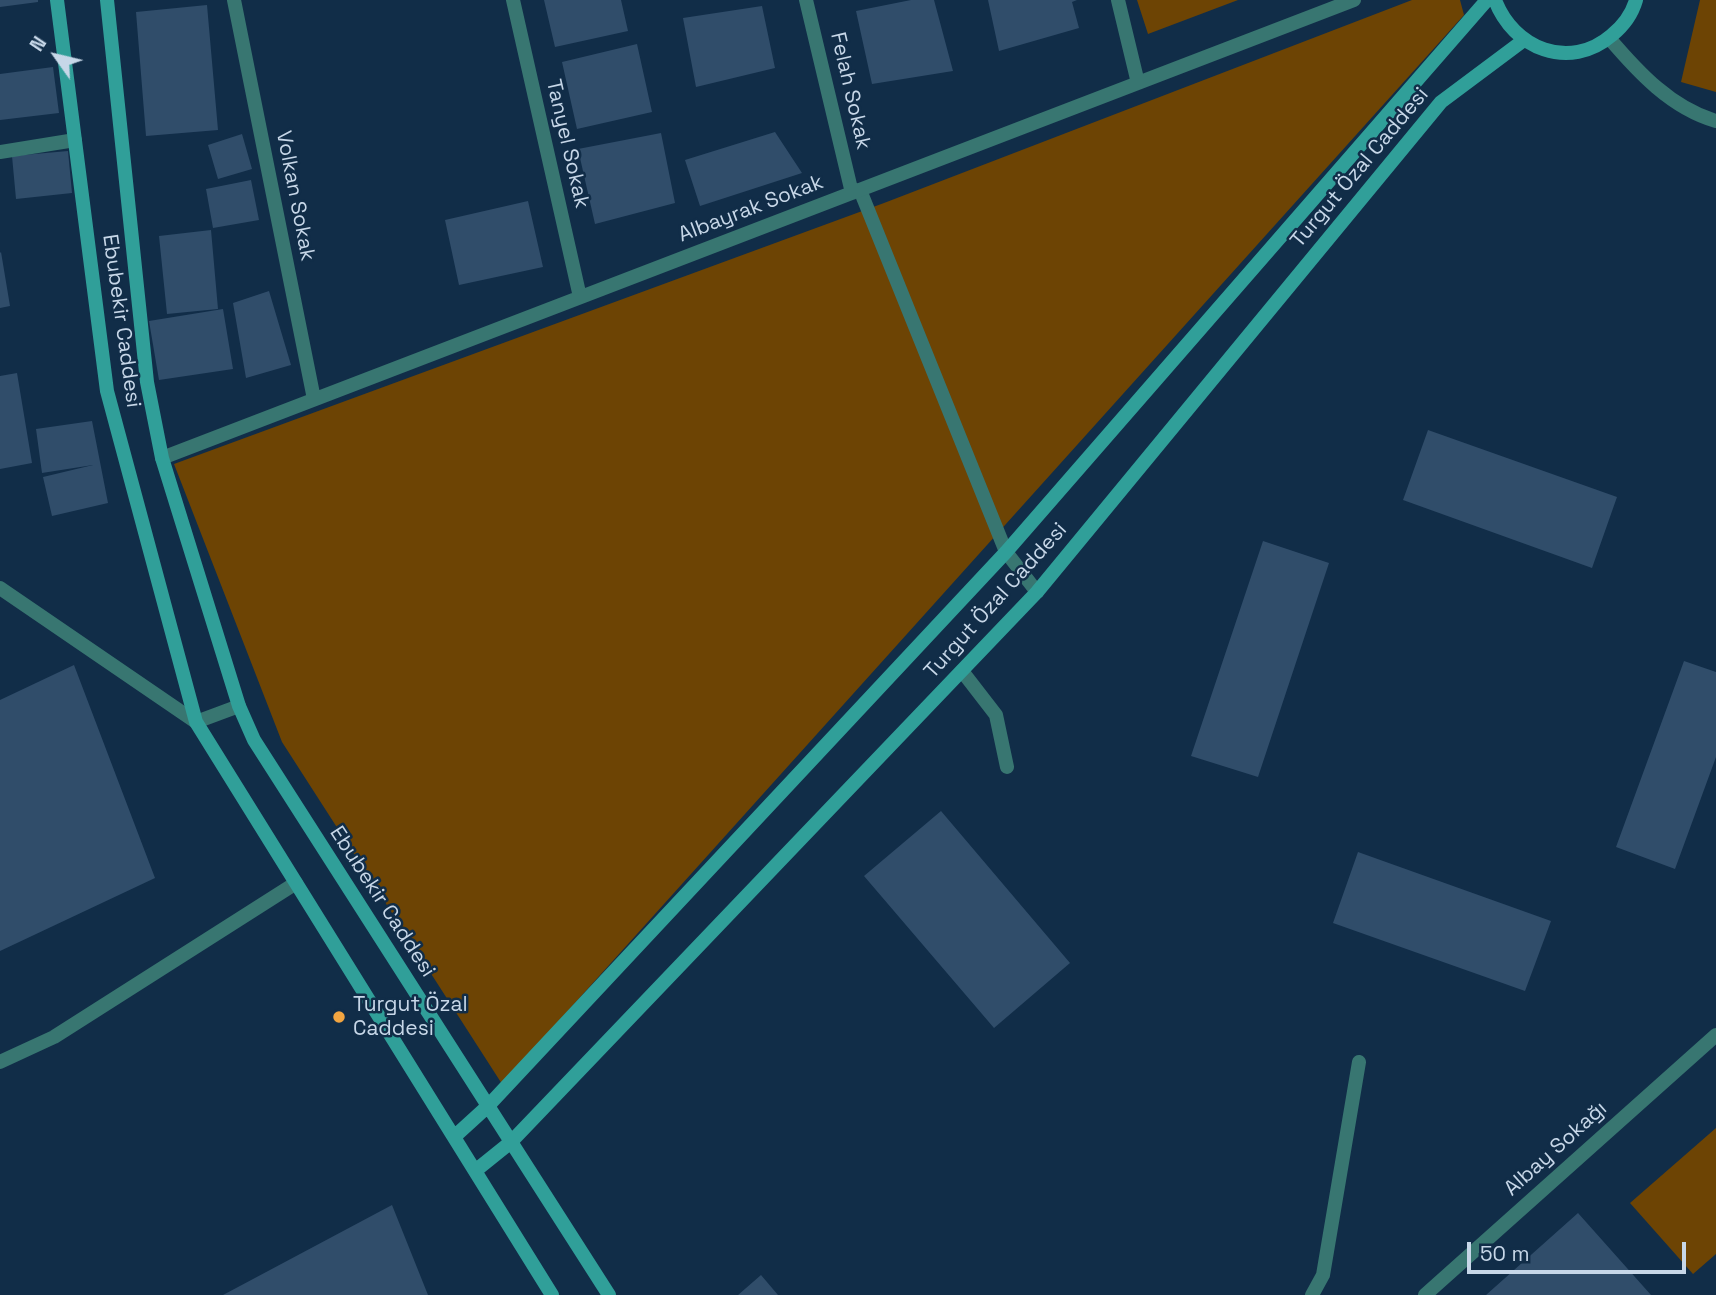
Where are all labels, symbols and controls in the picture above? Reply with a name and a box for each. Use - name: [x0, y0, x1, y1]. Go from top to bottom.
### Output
- north arrow: [21, 21, 91, 91]
- street label: Felah Sokak: [824, 30, 876, 152]
- text: N: [24, 32, 52, 56]
- street label: Tanyel Sokak: [540, 77, 594, 211]
- street label: Turgut Özal Caddesi: [1286, 83, 1434, 253]
- street label: Volkan Sokak: [270, 129, 320, 263]
- street label: Albayrak Sokak: [675, 170, 827, 248]
- street label: Ebubekir Caddesi: [96, 233, 146, 409]
- street label: Turgut Özal Caddesi: [919, 518, 1073, 684]
- street label: Ebubekir Caddesi: [324, 822, 440, 982]
- place label: Turgut Özal Caddesi: [353, 992, 468, 1042]
- marker: Turgut Özal Caddesi: [331, 1009, 347, 1025]
- street label: Albay Sokağı: [1500, 1096, 1612, 1202]
- scale bar: [1471, 1228, 1690, 1272]
- text: 50 m: [1480, 1240, 1530, 1267]

